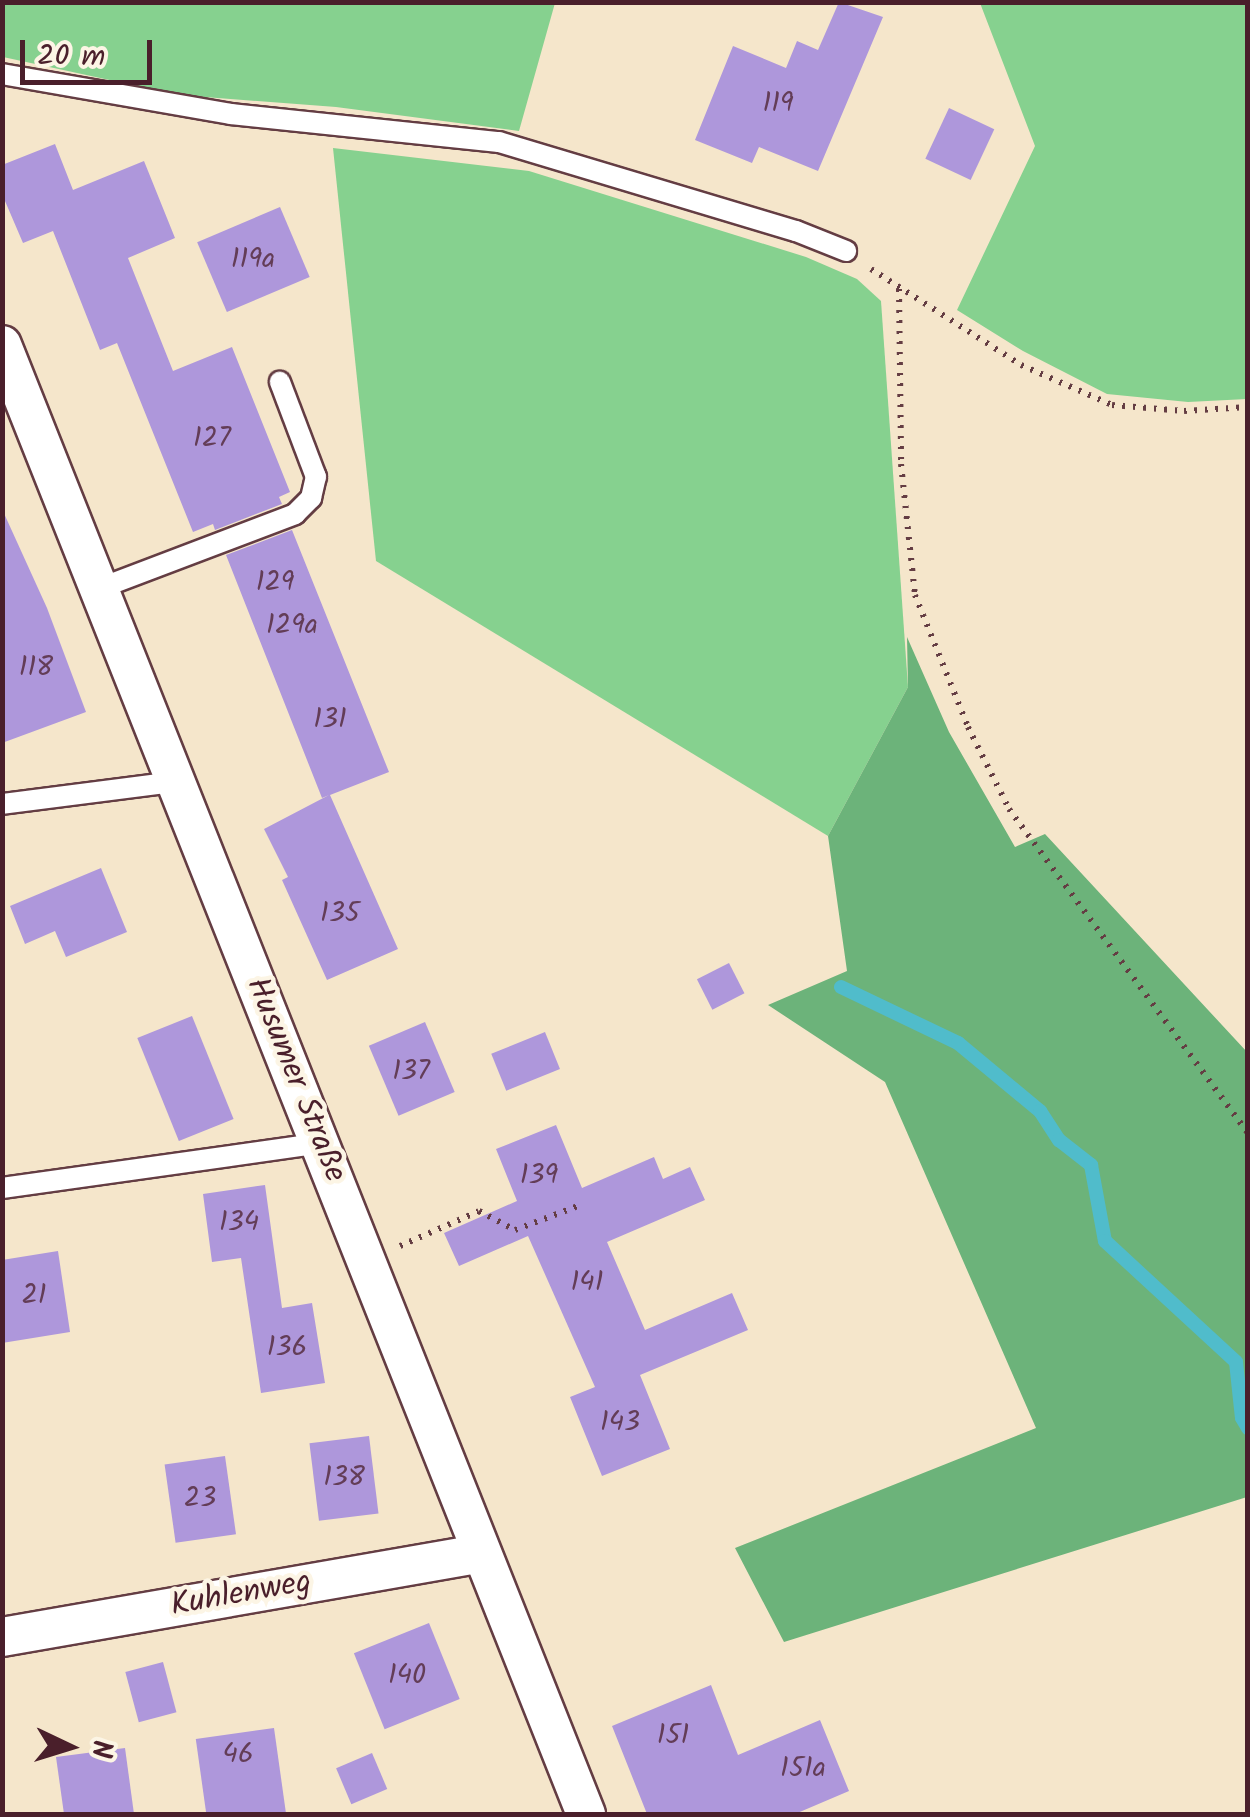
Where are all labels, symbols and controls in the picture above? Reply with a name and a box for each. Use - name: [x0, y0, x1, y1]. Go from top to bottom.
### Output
- scale bar: [25, 20, 158, 82]
- text: 20 m: [37, 33, 105, 81]
- house number: 119: [762, 87, 794, 121]
- house number: 119a: [231, 243, 275, 277]
- house number: 127: [193, 422, 231, 456]
- house number: 129: [256, 566, 294, 600]
- house number: 129a: [266, 609, 318, 643]
- house number: 118: [19, 651, 53, 685]
- house number: 131: [313, 703, 347, 737]
- house number: 135: [320, 897, 360, 931]
- street label: Husumer Straße: [237, 972, 353, 1188]
- house number: 137: [392, 1055, 430, 1089]
- house number: 139: [520, 1159, 558, 1193]
- house number: 134: [219, 1206, 259, 1240]
- house number: 141: [570, 1266, 604, 1300]
- house number: 21: [21, 1279, 47, 1313]
- house number: 136: [267, 1331, 307, 1365]
- house number: 143: [600, 1406, 640, 1440]
- house number: 138: [323, 1461, 365, 1495]
- house number: 23: [184, 1482, 216, 1516]
- street label: Kuhlenweg: [168, 1564, 314, 1626]
- house number: 140: [388, 1659, 426, 1693]
- north arrow: [20, 1697, 120, 1797]
- house number: 151: [657, 1719, 689, 1753]
- house number: 46: [223, 1738, 253, 1772]
- text: N: [77, 1739, 123, 1760]
- house number: 151a: [780, 1752, 826, 1786]

